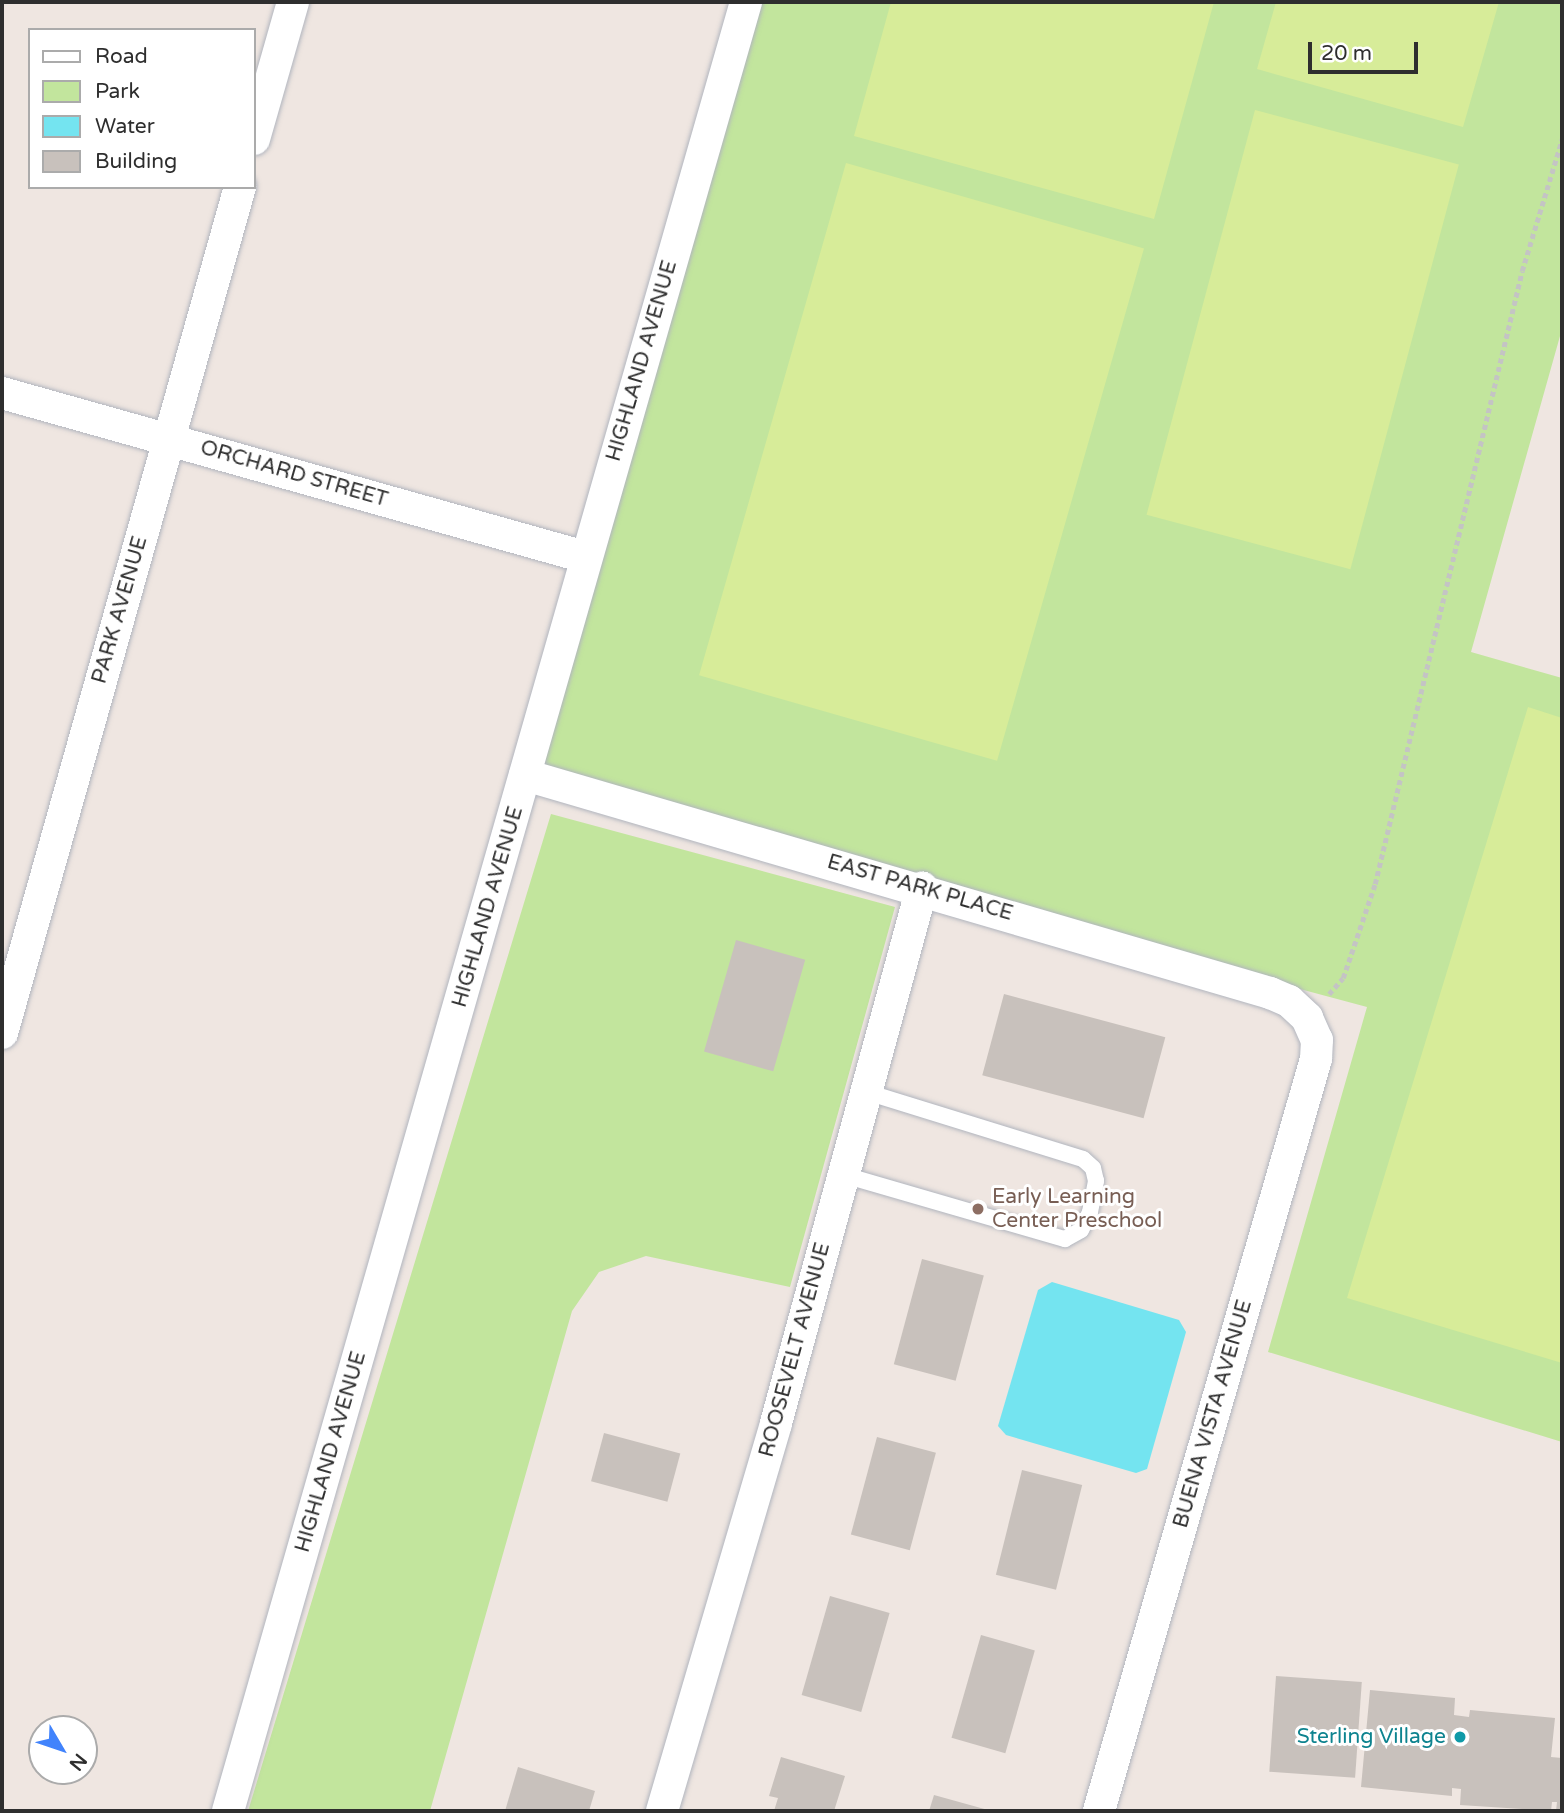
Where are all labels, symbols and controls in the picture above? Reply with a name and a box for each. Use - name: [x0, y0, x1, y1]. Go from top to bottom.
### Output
- legend: [28, 28, 256, 189]
- scale bar: [1312, 28, 1422, 72]
- text: 20 m: [1321, 41, 1372, 66]
- text: Road: [95, 44, 148, 69]
- text: Park: [95, 79, 140, 104]
- text: Water: [95, 114, 155, 139]
- text: Building: [95, 149, 177, 174]
- street label: HIGHLAND AVENUE: [601, 258, 683, 464]
- street label: ORCHARD STREET: [197, 435, 391, 513]
- street label: PARK AVENUE: [87, 533, 153, 687]
- street label: HIGHLAND AVENUE: [447, 804, 529, 1010]
- street label: EAST PARK PLACE: [824, 849, 1016, 927]
- place label: Early Learning Center Preschool: [992, 1184, 1162, 1234]
- marker: Early Learning Center Preschool: [970, 1201, 986, 1217]
- street label: ROOSEVELT AVENUE: [754, 1240, 836, 1460]
- street label: BUENA VISTA AVENUE: [1168, 1297, 1258, 1531]
- street label: HIGHLAND AVENUE: [290, 1349, 372, 1555]
- north arrow: [28, 1715, 98, 1785]
- place label: Sterling Village: [1297, 1724, 1446, 1750]
- marker: Sterling Village: [1452, 1729, 1468, 1745]
- text: N: [64, 1749, 91, 1775]

